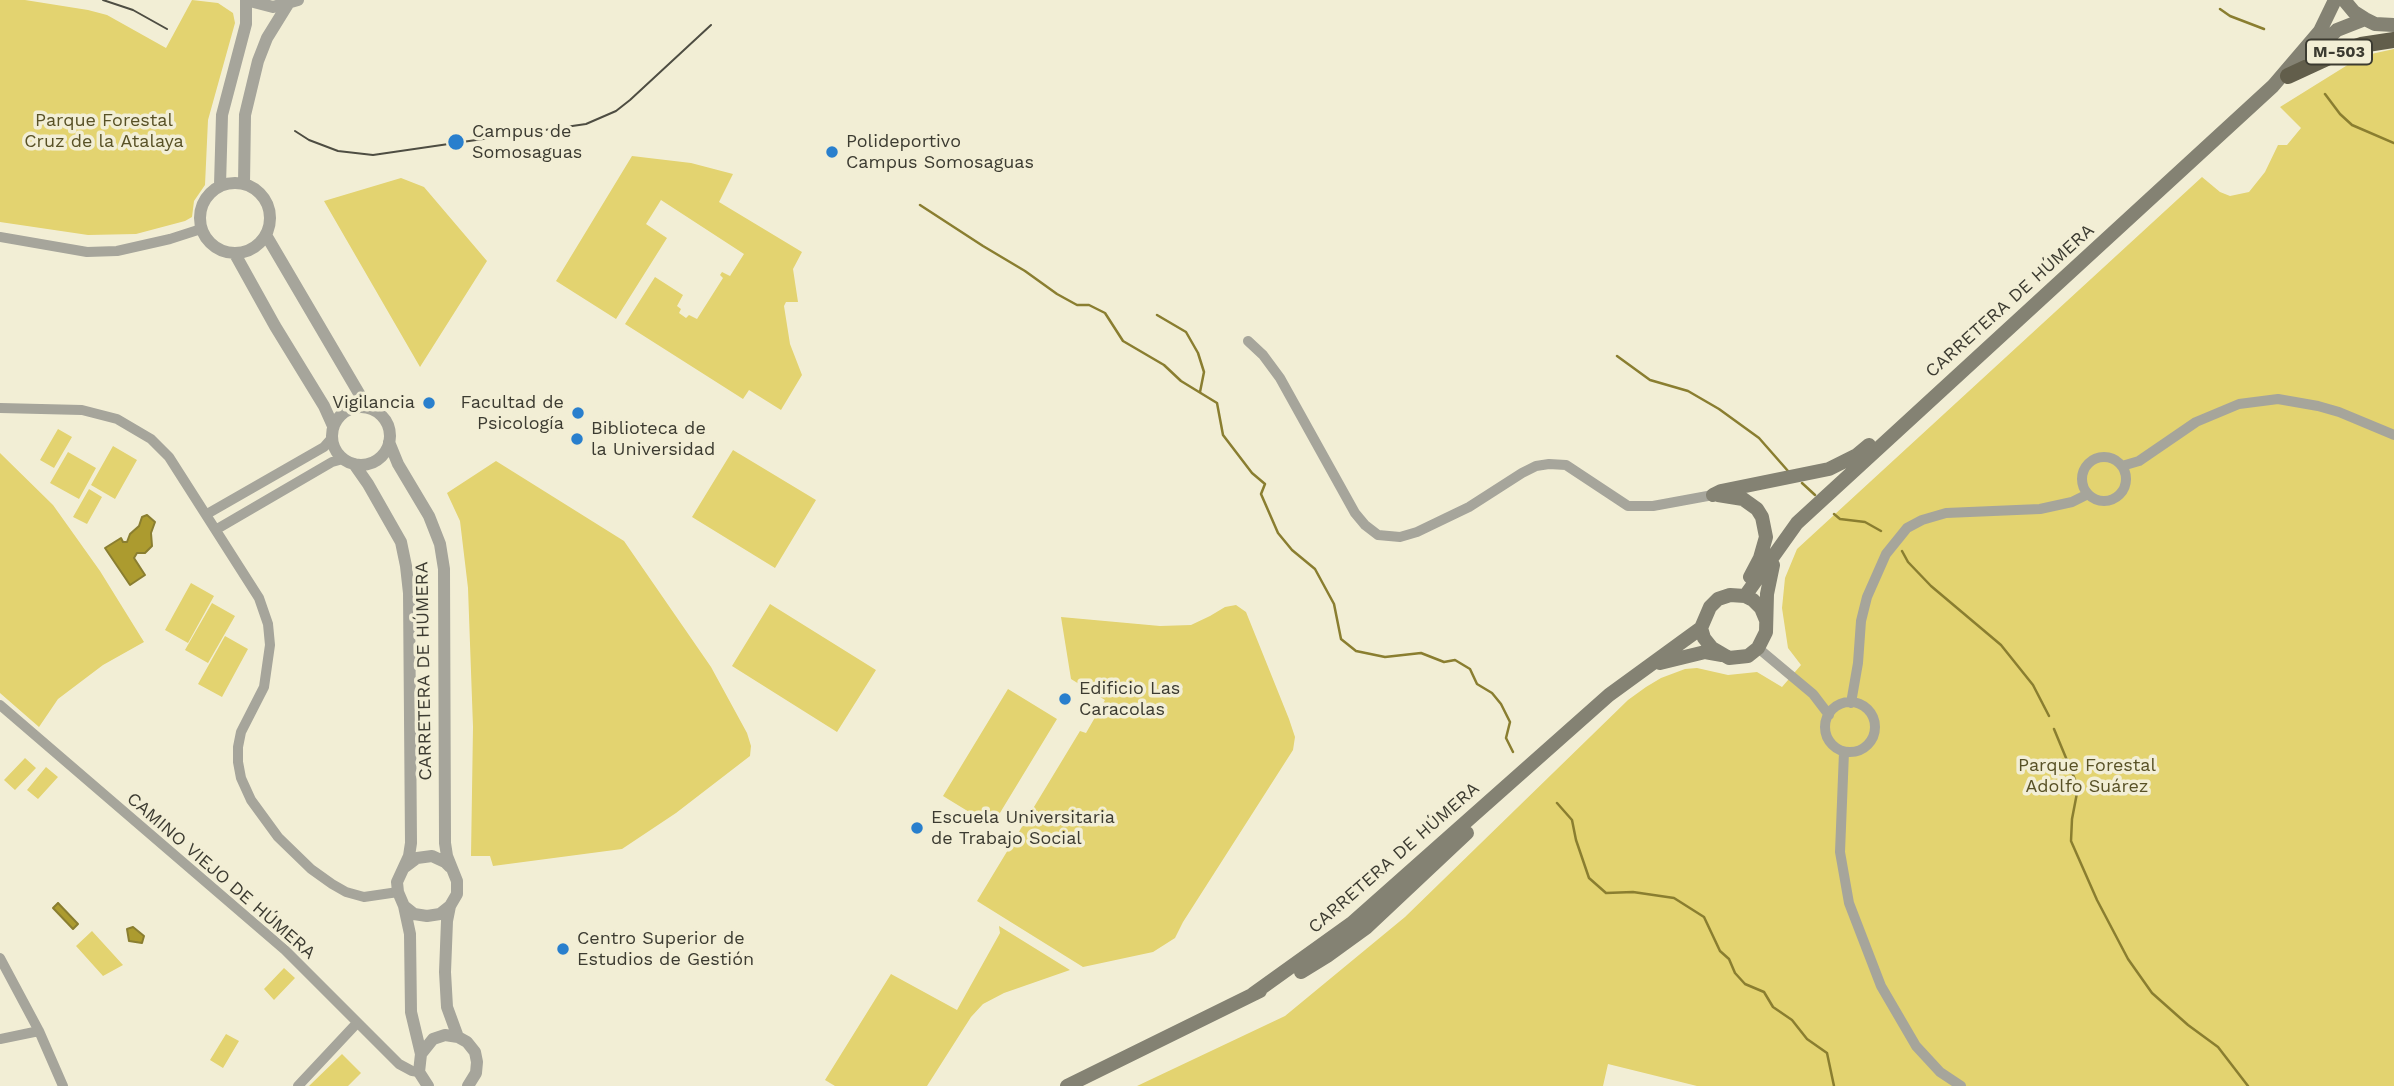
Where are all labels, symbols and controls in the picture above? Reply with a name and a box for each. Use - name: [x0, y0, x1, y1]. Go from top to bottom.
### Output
- road number: M-503: [2306, 40, 2372, 64]
- park label: Parque Forestal Cruz de la Atalaya: [24, 110, 184, 152]
- place label: Campus de Somosaguas: [472, 121, 582, 164]
- place label: Polideportivo Campus Somosaguas: [846, 131, 1034, 174]
- marker: Campus de Somosaguas: [446, 132, 466, 152]
- marker: Polideportivo Campus Somosaguas: [824, 144, 840, 160]
- street label: CARRETERA DE HÚMERA: [1921, 220, 2099, 382]
- place label: Vigilancia: [332, 392, 415, 414]
- place label: Facultad de Psicología: [461, 392, 564, 434]
- marker: Vigilancia: [421, 395, 437, 411]
- marker: Facultad de Psicología: [570, 405, 586, 421]
- place label: Biblioteca de la Universidad: [591, 418, 715, 460]
- marker: Biblioteca de la Universidad: [569, 431, 585, 447]
- street label: CARRETERA DE HÚMERA: [411, 561, 437, 781]
- place label: Edificio Las Caracolas: [1079, 678, 1180, 720]
- marker: Edificio Las Caracolas: [1057, 691, 1073, 707]
- park label: Parque Forestal Adolfo Suárez: [2018, 755, 2156, 798]
- street label: CARRETERA DE HÚMERA: [1304, 778, 1484, 938]
- street label: CAMINO VIEJO DE HÚMERA: [122, 788, 320, 964]
- place label: Escuela Universitaria de Trabajo Social: [931, 807, 1115, 850]
- marker: Escuela Universitaria de Trabajo Social: [909, 820, 925, 836]
- place label: Centro Superior de Estudios de Gestión: [577, 928, 754, 970]
- marker: Centro Superior de Estudios de Gestión: [555, 941, 571, 957]

